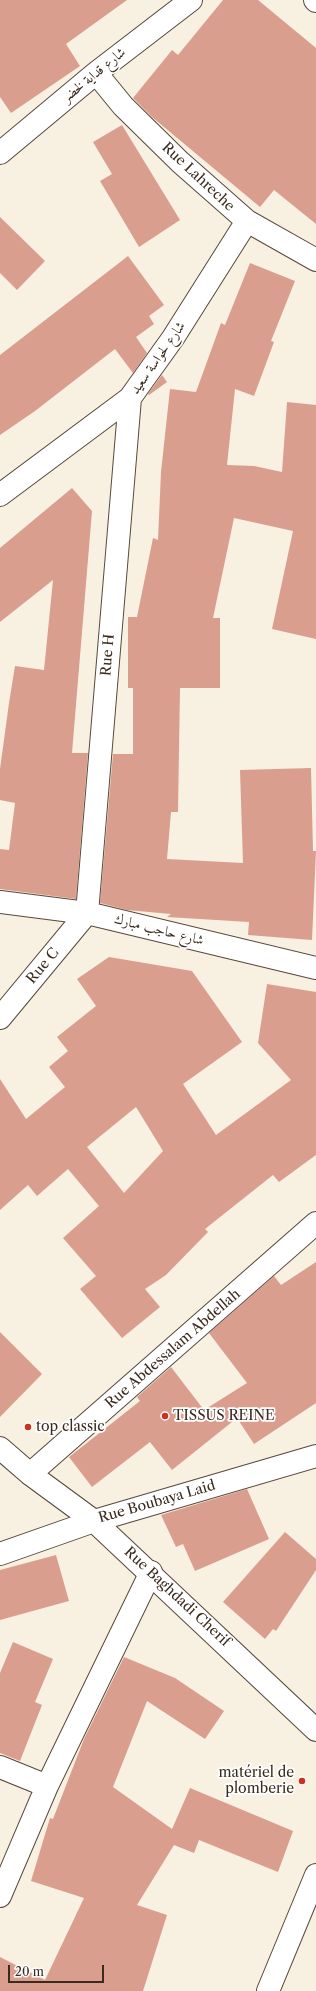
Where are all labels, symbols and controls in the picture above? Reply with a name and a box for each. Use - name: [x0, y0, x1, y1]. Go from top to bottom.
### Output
- street label: شارع قداية لخضر: [59, 44, 129, 106]
- street label: Rue Lahreche: [158, 139, 238, 215]
- street label: شارع لحواسة سعيد: [127, 318, 189, 398]
- street label: Rue H: [98, 633, 118, 677]
- street label: شارع حاجب مبارك: [112, 911, 206, 949]
- street label: Rue C: [23, 945, 63, 987]
- street label: Rue Abdessalam Abdellah: [102, 1286, 244, 1412]
- place label: TISSUS REINE: [173, 1408, 275, 1424]
- marker: TISSUS REINE: [160, 1411, 170, 1421]
- place label: top classic: [36, 1419, 105, 1435]
- marker: top classic: [23, 1422, 33, 1432]
- street label: Rue Boubaya Laid: [97, 1477, 217, 1527]
- street label: Rue Baghdadi Cherif: [121, 1544, 233, 1650]
- place label: matériel de plomberie: [219, 1765, 294, 1798]
- marker: matériel de plomberie: [297, 1776, 307, 1786]
- scale bar: [10, 1957, 106, 1983]
- text: 20 m: [15, 1964, 44, 1979]

